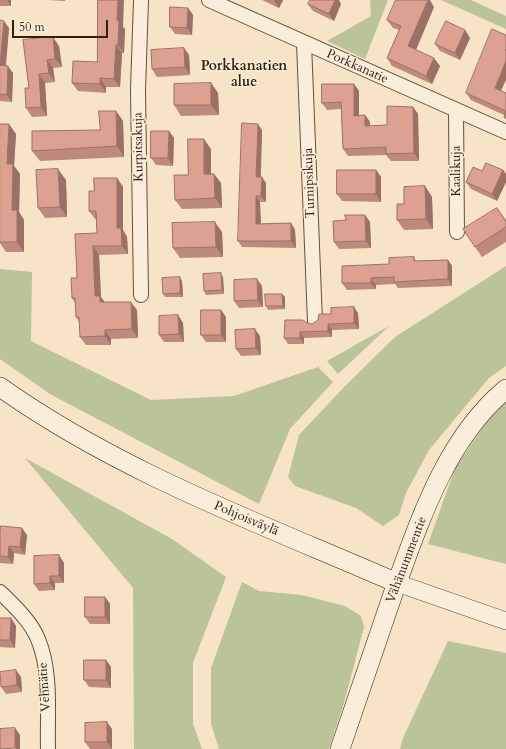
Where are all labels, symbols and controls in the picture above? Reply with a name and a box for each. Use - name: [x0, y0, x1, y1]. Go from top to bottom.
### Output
- scale bar: [14, 12, 110, 38]
- text: 50 m: [19, 19, 45, 35]
- street label: Porkkanatie: [324, 47, 390, 87]
- district label: Porkkanatien alue: [201, 59, 287, 92]
- street label: Kurpitsakuja: [131, 112, 147, 182]
- street label: Kaalikuja: [449, 145, 465, 197]
- street label: Turnipsikuja: [301, 147, 319, 219]
- street label: Pohjoisväylä: [211, 498, 281, 540]
- street label: Vähänummentie: [383, 514, 431, 606]
- street label: Vehnätie: [35, 662, 55, 712]

